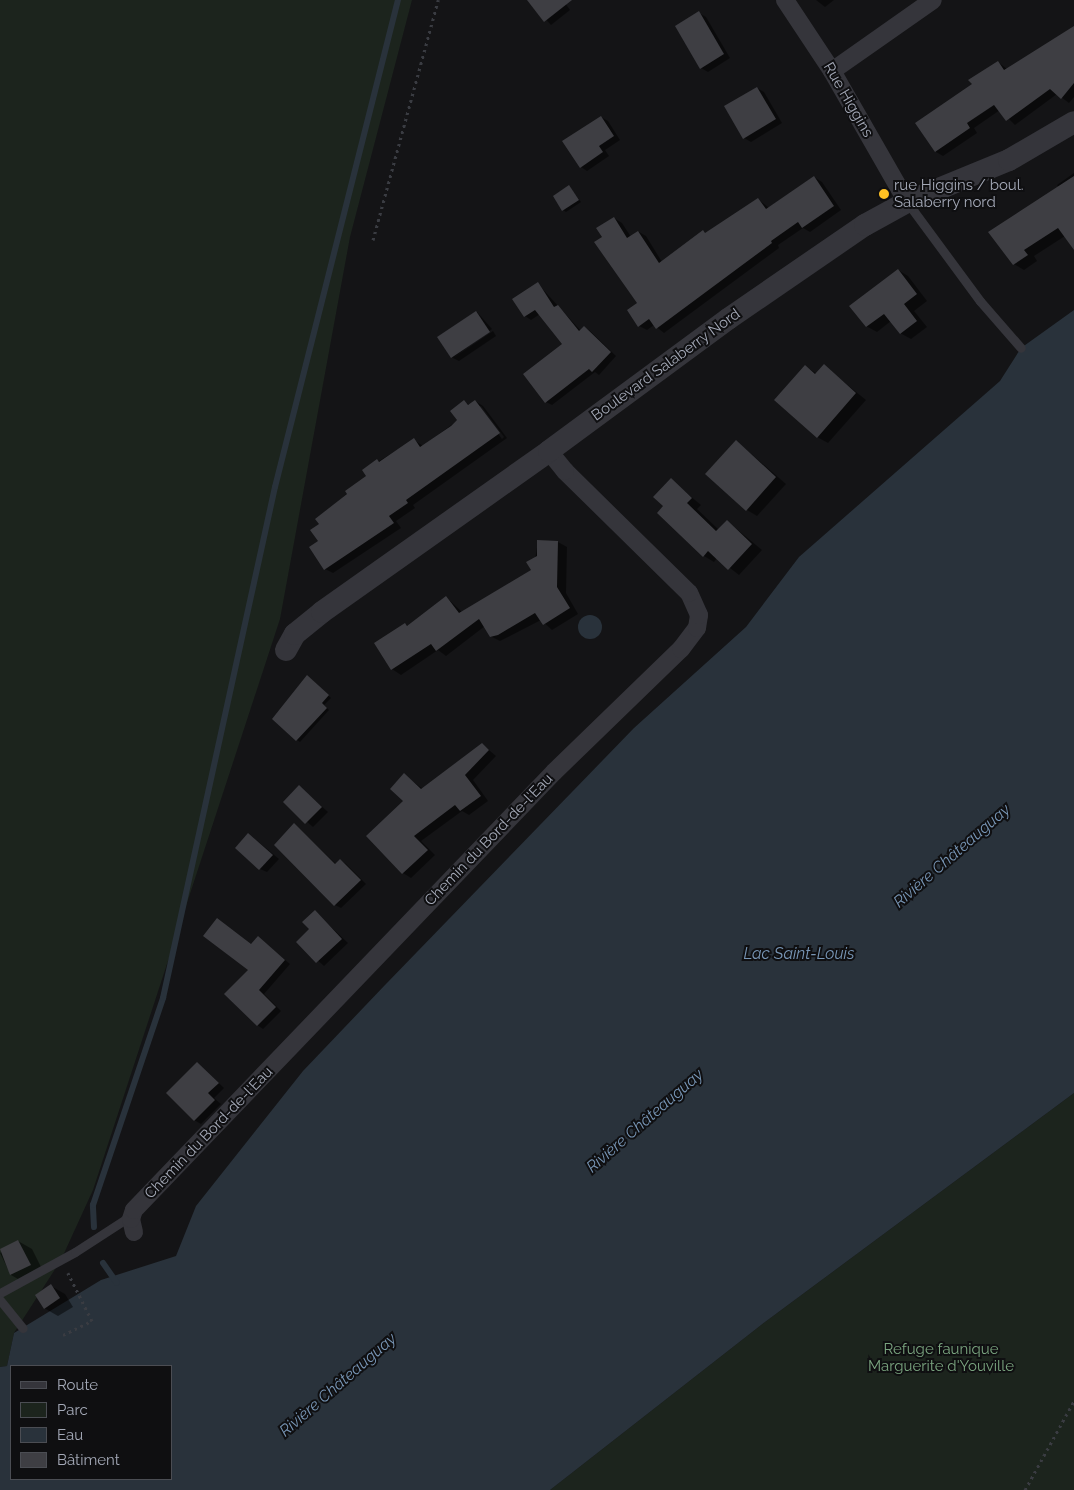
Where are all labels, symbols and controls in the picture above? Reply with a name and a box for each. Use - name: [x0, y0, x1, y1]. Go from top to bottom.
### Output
- street label: Rue Higgins: [819, 59, 877, 141]
- place label: rue Higgins / boul. Salaberry nord: [894, 176, 1024, 211]
- marker: rue Higgins / boul. Salaberry nord: [878, 188, 890, 200]
- street label: Boulevard Salaberry Nord: [588, 305, 744, 425]
- street label: Chemin du Bord-de-l'Eau: [421, 770, 557, 910]
- water label: Rivière Châteauguay: [890, 800, 1014, 912]
- water label: Lac Saint-Louis: [744, 944, 854, 964]
- street label: Chemin du Bord-de-l'Eau: [141, 1063, 277, 1203]
- water label: Rivière Châteauguay: [583, 1065, 707, 1177]
- water label: Rivière Châteauguay: [276, 1329, 400, 1441]
- park label: Refuge faunique Marguerite d'Youville: [868, 1340, 1014, 1375]
- legend: [10, 1365, 172, 1480]
- text: Route: [57, 1376, 98, 1394]
- text: Parc: [57, 1401, 88, 1419]
- text: Eau: [57, 1426, 83, 1444]
- text: Bâtiment: [57, 1451, 120, 1469]

